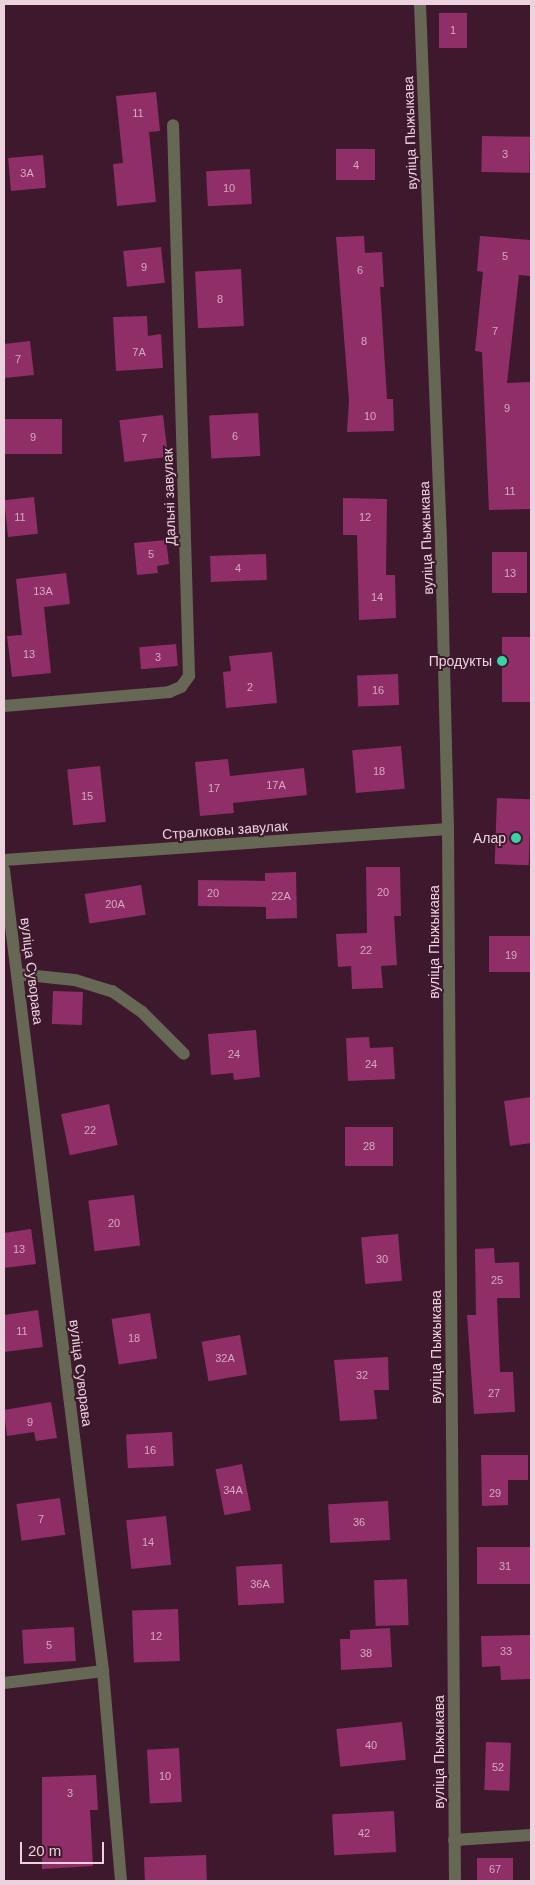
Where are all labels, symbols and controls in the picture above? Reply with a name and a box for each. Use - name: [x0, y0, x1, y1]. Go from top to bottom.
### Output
- house number: 1: [450, 23, 456, 37]
- street label: вуліца Пыжыкава: [400, 76, 420, 190]
- house number: 11: [132, 106, 144, 120]
- house number: 3: [502, 147, 508, 161]
- house number: 4: [353, 158, 359, 172]
- house number: 3А: [20, 166, 34, 180]
- house number: 10: [223, 181, 235, 195]
- house number: 5: [502, 249, 508, 263]
- house number: 9: [141, 260, 147, 274]
- house number: 6: [357, 263, 363, 277]
- house number: 8: [217, 292, 223, 306]
- house number: 7: [492, 324, 498, 338]
- house number: 8: [361, 334, 367, 348]
- house number: 7А: [132, 345, 146, 359]
- house number: 7: [15, 352, 21, 366]
- house number: 9: [504, 401, 510, 415]
- house number: 10: [364, 409, 376, 423]
- house number: 6: [232, 429, 238, 443]
- house number: 9: [30, 430, 36, 444]
- house number: 7: [141, 431, 147, 445]
- street label: Дальні завулак: [159, 448, 179, 546]
- street label: вуліца Пыжыкава: [416, 481, 436, 595]
- house number: 11: [504, 484, 516, 498]
- house number: 11: [14, 510, 26, 524]
- house number: 12: [359, 510, 371, 524]
- house number: 5: [148, 547, 154, 561]
- house number: 4: [235, 561, 241, 575]
- house number: 13: [504, 566, 516, 580]
- house number: 13А: [33, 584, 53, 598]
- house number: 14: [371, 590, 383, 604]
- house number: 13: [23, 647, 35, 661]
- house number: 3: [155, 650, 161, 664]
- place label: Продукты: [429, 653, 492, 669]
- marker: Продукты: [496, 655, 508, 667]
- house number: 2: [247, 680, 253, 694]
- house number: 16: [372, 683, 384, 697]
- house number: 18: [373, 764, 385, 778]
- house number: 17А: [266, 778, 286, 792]
- house number: 17: [208, 781, 220, 795]
- house number: 15: [81, 789, 93, 803]
- street label: Стралковы завулак: [162, 817, 288, 843]
- place label: Алар: [473, 830, 506, 846]
- marker: Алар: [510, 832, 522, 844]
- house number: 20: [377, 885, 389, 899]
- street label: вуліца Пыжыкава: [426, 885, 442, 999]
- house number: 20: [207, 886, 219, 900]
- house number: 22А: [271, 889, 291, 903]
- house number: 20А: [105, 897, 125, 911]
- street label: вуліца Суворава: [17, 917, 47, 1025]
- house number: 22: [360, 943, 372, 957]
- house number: 19: [505, 948, 517, 962]
- house number: 24: [228, 1047, 240, 1061]
- house number: 24: [365, 1057, 377, 1071]
- house number: 22: [84, 1123, 96, 1137]
- house number: 28: [363, 1139, 375, 1153]
- house number: 20: [108, 1216, 120, 1230]
- house number: 13: [13, 1242, 25, 1256]
- house number: 30: [376, 1252, 388, 1266]
- house number: 25: [491, 1273, 503, 1287]
- street label: вуліца Пыжыкава: [428, 1290, 444, 1404]
- street label: вуліца Суворава: [66, 1319, 96, 1427]
- house number: 11: [16, 1324, 28, 1338]
- house number: 18: [128, 1331, 140, 1345]
- house number: 32А: [215, 1351, 235, 1365]
- house number: 32: [356, 1368, 368, 1382]
- house number: 27: [488, 1386, 500, 1400]
- house number: 9: [27, 1415, 33, 1429]
- house number: 16: [144, 1443, 156, 1457]
- house number: 34А: [223, 1483, 243, 1497]
- house number: 29: [489, 1486, 501, 1500]
- house number: 7: [38, 1512, 44, 1526]
- house number: 36: [353, 1515, 365, 1529]
- house number: 14: [142, 1535, 154, 1549]
- house number: 31: [499, 1559, 511, 1573]
- house number: 36А: [250, 1577, 270, 1591]
- house number: 12: [150, 1629, 162, 1643]
- house number: 5: [46, 1638, 52, 1652]
- house number: 33: [500, 1644, 512, 1658]
- house number: 38: [360, 1646, 372, 1660]
- street label: вуліца Пыжыкава: [431, 1695, 447, 1809]
- house number: 40: [365, 1738, 377, 1752]
- house number: 52: [492, 1760, 504, 1774]
- house number: 10: [159, 1769, 171, 1783]
- house number: 3: [67, 1786, 73, 1800]
- house number: 42: [358, 1826, 370, 1840]
- scale bar: [22, 1832, 106, 1864]
- text: 20 m: [28, 1842, 61, 1859]
- house number: 67: [489, 1862, 501, 1876]

